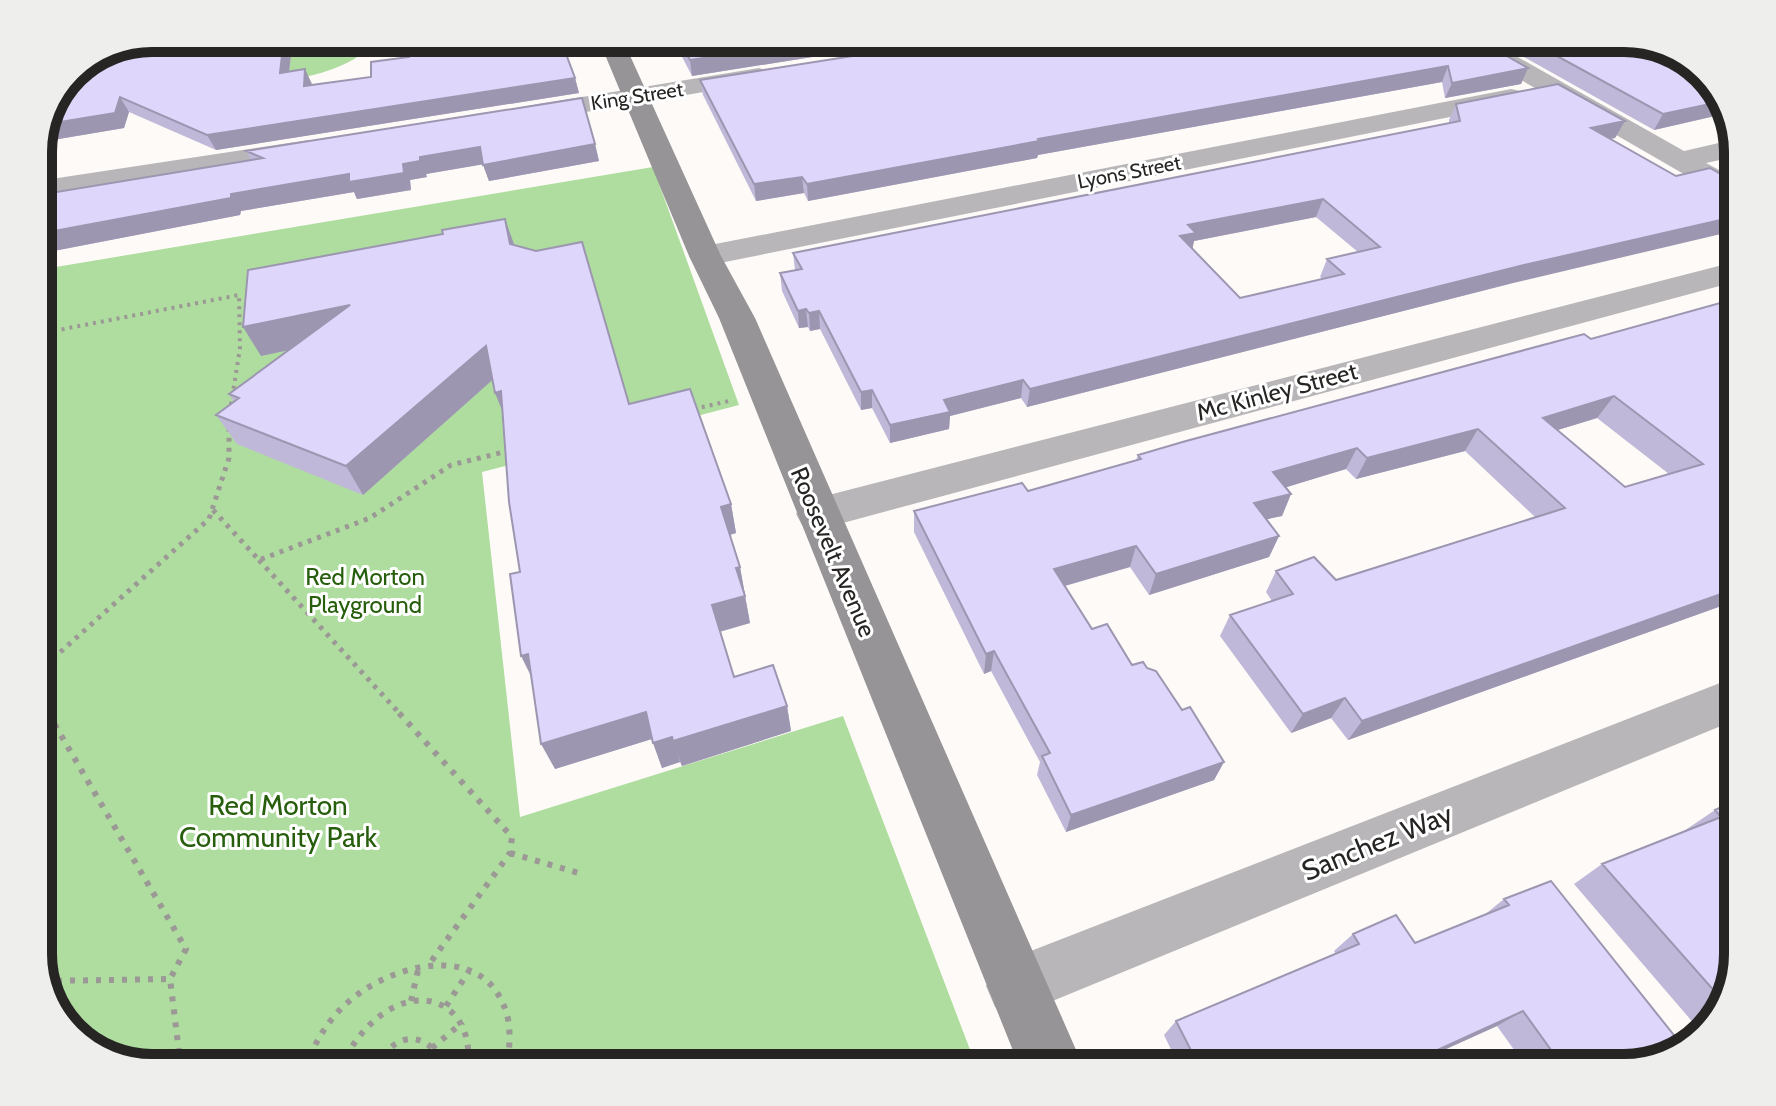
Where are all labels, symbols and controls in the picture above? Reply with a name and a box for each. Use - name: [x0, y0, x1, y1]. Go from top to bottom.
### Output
- street label: King Street: [589, 77, 685, 115]
- street label: Lyons Street: [1075, 150, 1183, 194]
- street label: Mc Kinley Street: [1193, 356, 1360, 427]
- street label: Roosevelt Avenue: [785, 463, 882, 641]
- park label: Red Morton Playground: [305, 562, 425, 619]
- park label: Red Morton Community Park: [179, 788, 377, 854]
- street label: Sanchez Way: [1297, 796, 1457, 888]

